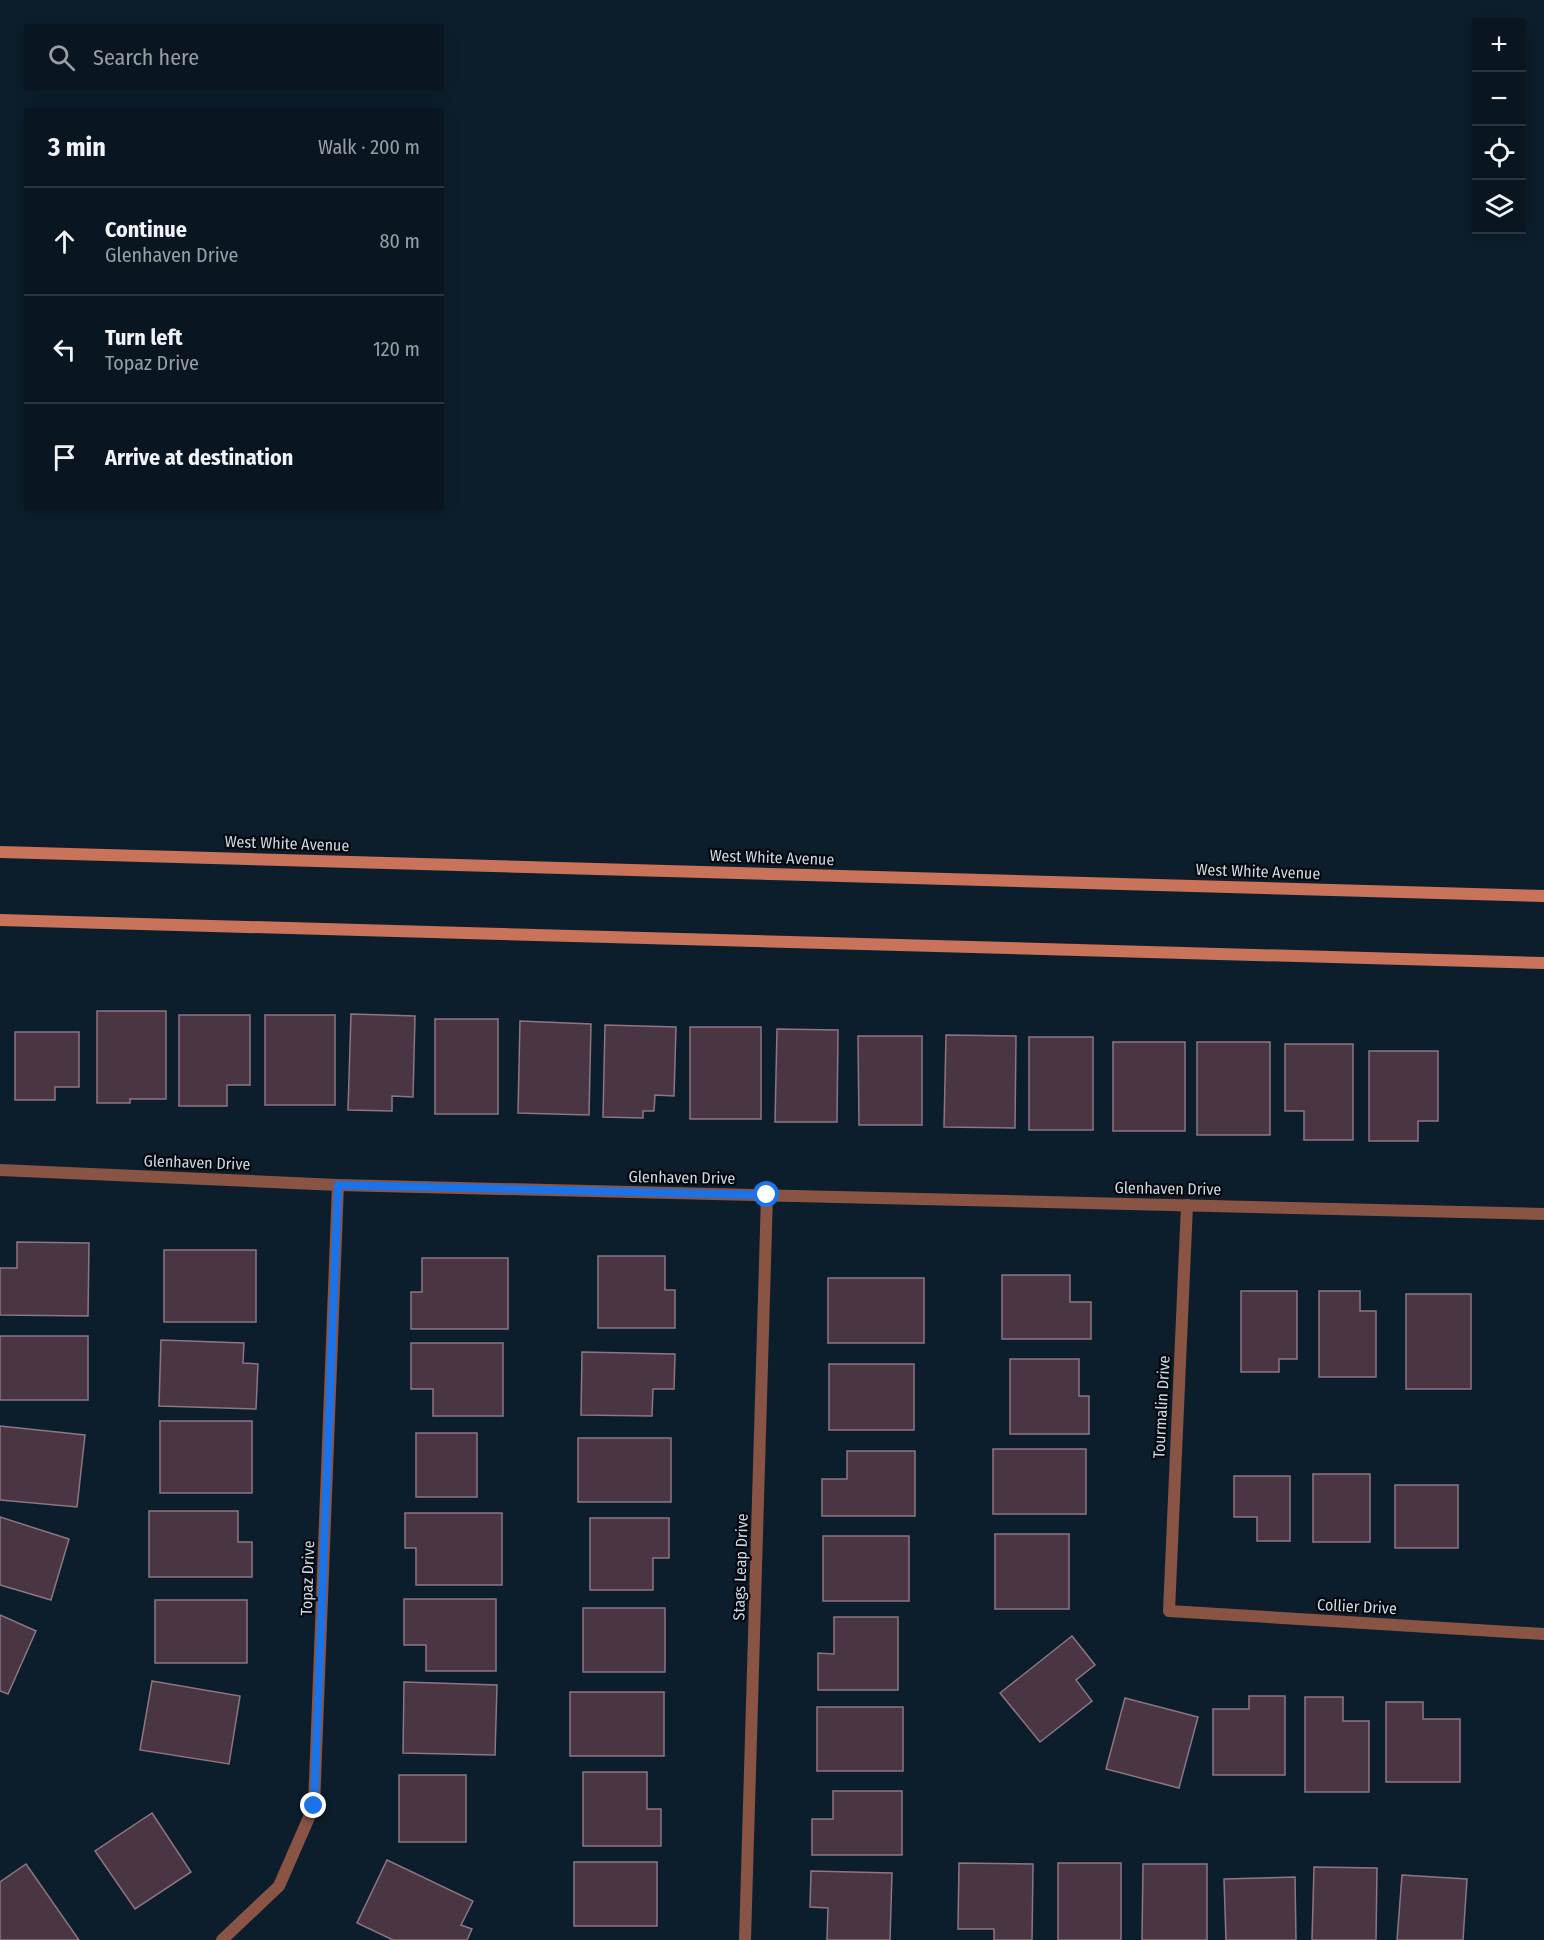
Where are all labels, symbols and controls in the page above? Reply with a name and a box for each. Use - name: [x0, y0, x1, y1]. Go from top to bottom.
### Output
- map controls: [1472, 18, 1526, 234]
- button: +: [1472, 18, 1526, 72]
- search box: [24, 24, 444, 90]
- icon: search: [45, 41, 78, 74]
- text: Search here: [93, 44, 199, 71]
- button: −: [1472, 72, 1526, 126]
- button: locate: [1472, 126, 1526, 180]
- text: 3 min: [48, 132, 106, 163]
- text: Walk · 200 m: [318, 135, 420, 159]
- button: layers: [1472, 180, 1526, 234]
- text: Continue: [105, 216, 187, 243]
- icon: ahead: [48, 225, 81, 258]
- text: 80 m: [380, 229, 420, 253]
- text: Glenhaven Drive: [105, 243, 238, 267]
- text: Turn left: [105, 324, 183, 351]
- icon: left: [48, 333, 81, 366]
- text: 120 m: [373, 337, 420, 361]
- text: Topaz Drive: [105, 351, 199, 375]
- icon: arrive: [48, 441, 81, 474]
- text: Arrive at destination: [105, 444, 293, 471]
- street label: West White Avenue: [224, 832, 350, 855]
- street label: West White Avenue: [709, 846, 835, 869]
- street label: West White Avenue: [1195, 860, 1321, 883]
- street label: Glenhaven Drive: [143, 1151, 251, 1174]
- street label: Glenhaven Drive: [628, 1167, 736, 1188]
- street label: Glenhaven Drive: [1114, 1178, 1222, 1199]
- route start: [753, 1181, 779, 1207]
- street label: Tourmalin Drive: [1149, 1355, 1174, 1459]
- street label: Stags Leap Drive: [729, 1513, 752, 1621]
- street label: Topaz Drive: [297, 1540, 318, 1616]
- street label: Collier Drive: [1317, 1595, 1397, 1618]
- route end: [300, 1792, 326, 1818]

